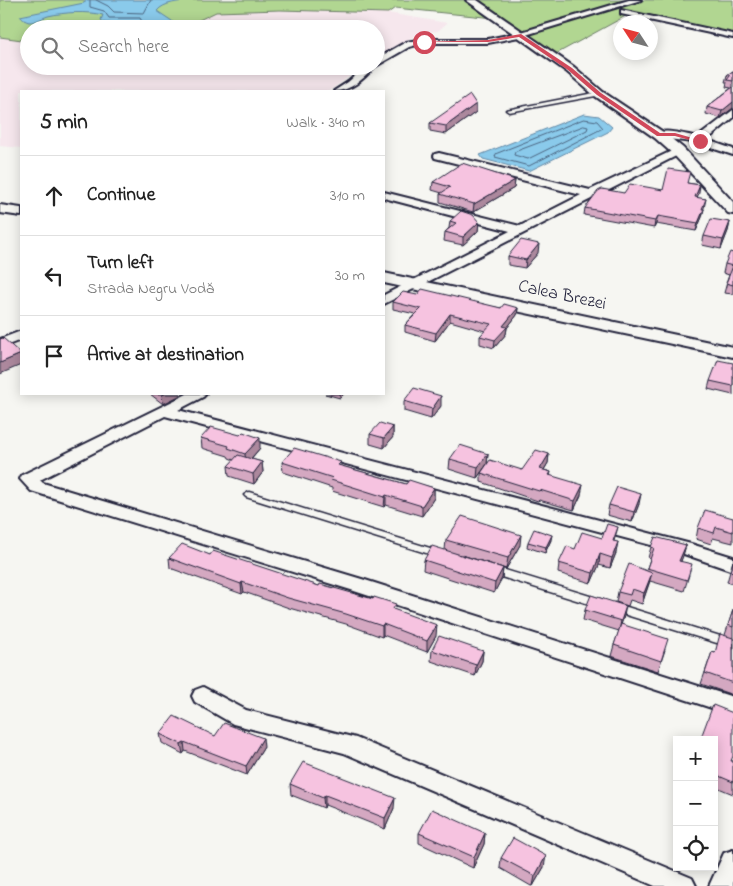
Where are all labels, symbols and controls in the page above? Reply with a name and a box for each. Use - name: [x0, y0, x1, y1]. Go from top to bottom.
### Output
- north arrow: [613, 15, 658, 60]
- search box: [20, 20, 385, 75]
- route start: [413, 31, 436, 54]
- icon: search: [38, 34, 66, 62]
- text: Search here: [78, 34, 169, 61]
- text: 5 min: [40, 108, 88, 138]
- text: Walk · 340 m: [286, 111, 365, 135]
- route end: [689, 130, 712, 153]
- icon: ahead: [40, 182, 68, 210]
- text: Continue: [87, 182, 155, 209]
- text: 310 m: [330, 184, 365, 208]
- text: Turn left: [87, 250, 154, 277]
- icon: left: [40, 262, 68, 290]
- text: 30 m: [335, 264, 365, 288]
- street label: Calea Brezei: [516, 274, 608, 318]
- text: Strada Negru Vodă: [87, 277, 214, 301]
- icon: arrive: [40, 342, 68, 370]
- text: Arrive at destination: [87, 342, 244, 369]
- map controls: [673, 736, 718, 871]
- button: +: [673, 736, 718, 781]
- button: −: [673, 781, 718, 826]
- button: locate: [673, 826, 718, 871]

